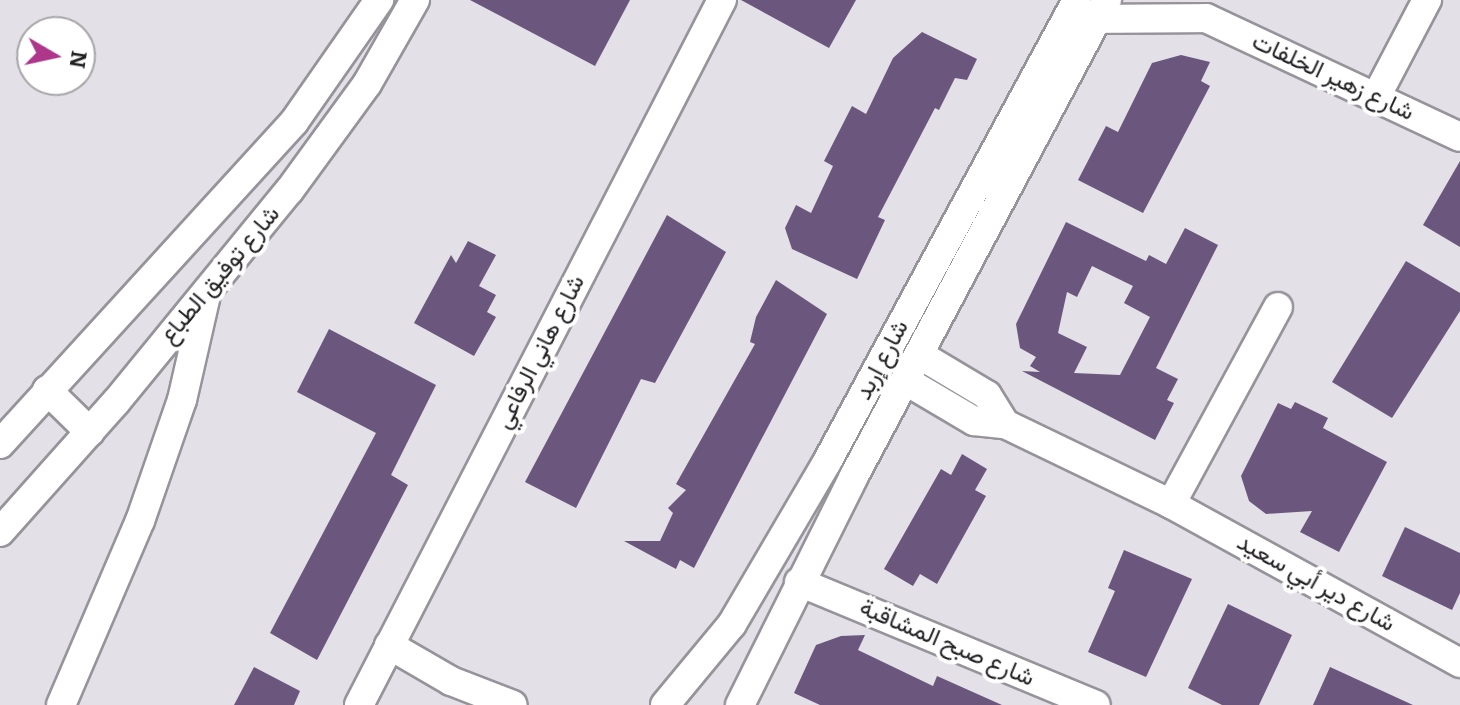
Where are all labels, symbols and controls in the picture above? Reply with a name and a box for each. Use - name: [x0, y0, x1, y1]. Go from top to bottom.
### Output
- north arrow: [16, 16, 96, 96]
- street label: شارع زهير الخلفات: [1247, 27, 1419, 127]
- text: N: [64, 49, 93, 70]
- street label: شارع توفيق الطباع: [154, 200, 286, 350]
- street label: شارع هاني الرفاعي: [489, 270, 591, 434]
- street label: شارع إربد: [849, 315, 915, 405]
- street label: شارع دير أبي سعيد: [1232, 528, 1400, 638]
- street label: شارع صبح المشاقبة: [855, 593, 1039, 693]

